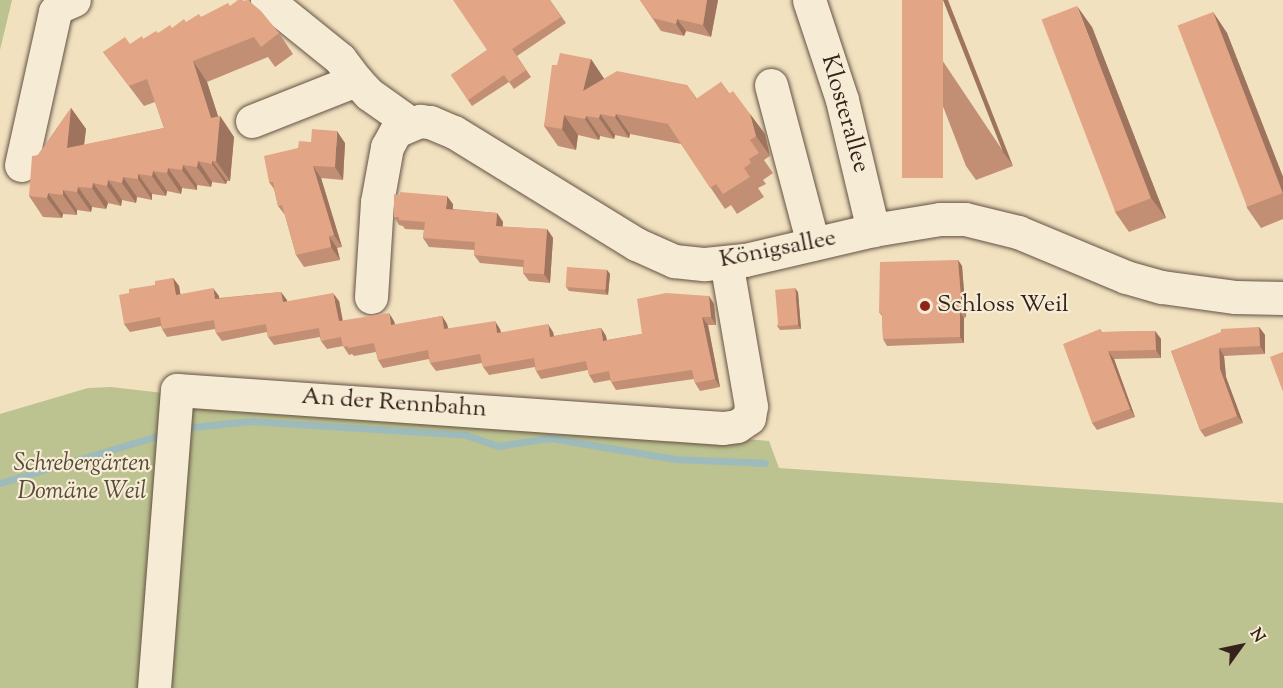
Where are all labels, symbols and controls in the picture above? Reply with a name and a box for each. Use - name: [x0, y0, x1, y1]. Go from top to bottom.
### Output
- street label: Klosterallee: [813, 52, 875, 176]
- street label: Königsallee: [717, 225, 839, 275]
- place label: Schloss Weil: [937, 292, 1069, 320]
- marker: Schloss Weil: [918, 299, 932, 313]
- street label: An der Rennbahn: [300, 383, 488, 425]
- park label: Schrebergärten Domäne Weil: [13, 451, 151, 507]
- north arrow: [1211, 616, 1271, 676]
- text: N: [1243, 624, 1270, 648]

